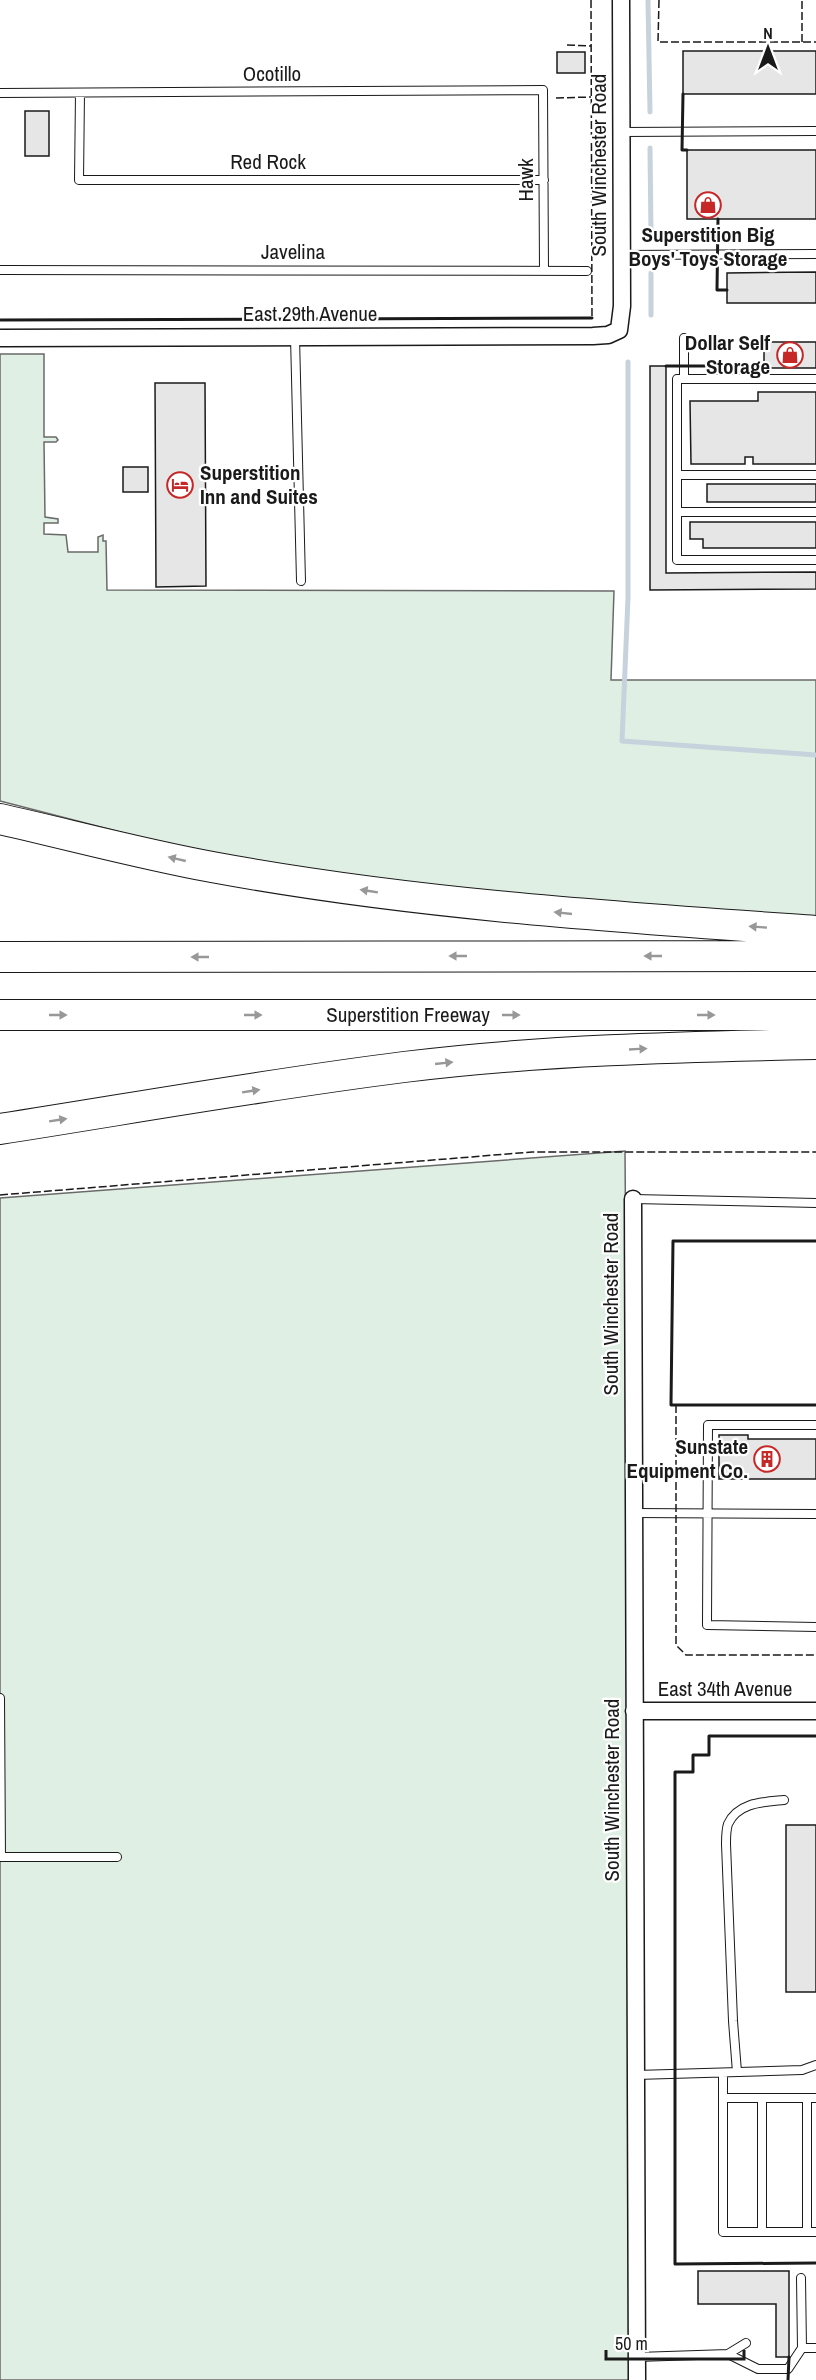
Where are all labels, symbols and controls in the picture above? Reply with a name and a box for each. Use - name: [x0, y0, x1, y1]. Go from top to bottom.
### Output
- north arrow: [738, 18, 798, 78]
- text: N: [763, 22, 773, 44]
- street label: Ocotillo: [243, 59, 301, 88]
- street label: South Winchester Road: [584, 74, 613, 256]
- street label: Red Rock: [230, 147, 306, 176]
- street label: Hawk: [511, 158, 540, 202]
- shop icon: Superstition Big Boys' Toys Storage: [693, 190, 723, 220]
- place label: Superstition Big Boys' Toys Storage: [629, 220, 787, 273]
- street label: Javelina: [261, 237, 325, 266]
- street label: East 29th Avenue: [243, 299, 377, 328]
- place label: Dollar Self Storage: [685, 328, 770, 381]
- shop icon: Dollar Self Storage: [775, 340, 805, 370]
- place label: Superstition Inn and Suites: [200, 458, 318, 511]
- hotel icon: Superstition Inn and Suites: [165, 470, 195, 500]
- one-way arrow: [167, 854, 186, 863]
- one-way arrow: [360, 887, 379, 896]
- one-way arrow: [554, 908, 573, 918]
- one-way arrow: [748, 922, 767, 932]
- one-way arrow: [448, 951, 467, 961]
- one-way arrow: [643, 951, 662, 961]
- one-way arrow: [190, 952, 209, 962]
- street label: Superstition Freeway: [326, 1000, 490, 1029]
- one-way arrow: [49, 1010, 68, 1020]
- one-way arrow: [244, 1010, 263, 1020]
- one-way arrow: [502, 1010, 521, 1020]
- one-way arrow: [697, 1010, 716, 1020]
- one-way arrow: [629, 1045, 648, 1054]
- one-way arrow: [434, 1059, 453, 1068]
- one-way arrow: [241, 1086, 260, 1095]
- one-way arrow: [48, 1116, 67, 1125]
- street label: South Winchester Road: [596, 1213, 625, 1395]
- place label: Sunstate Equipment Co.: [626, 1432, 748, 1485]
- building icon: Sunstate Equipment Co.: [752, 1444, 782, 1474]
- street label: East 34th Avenue: [658, 1674, 792, 1703]
- street label: South Winchester Road: [597, 1699, 626, 1881]
- scale bar: [606, 2323, 744, 2361]
- text: 50 m: [615, 2331, 648, 2356]

